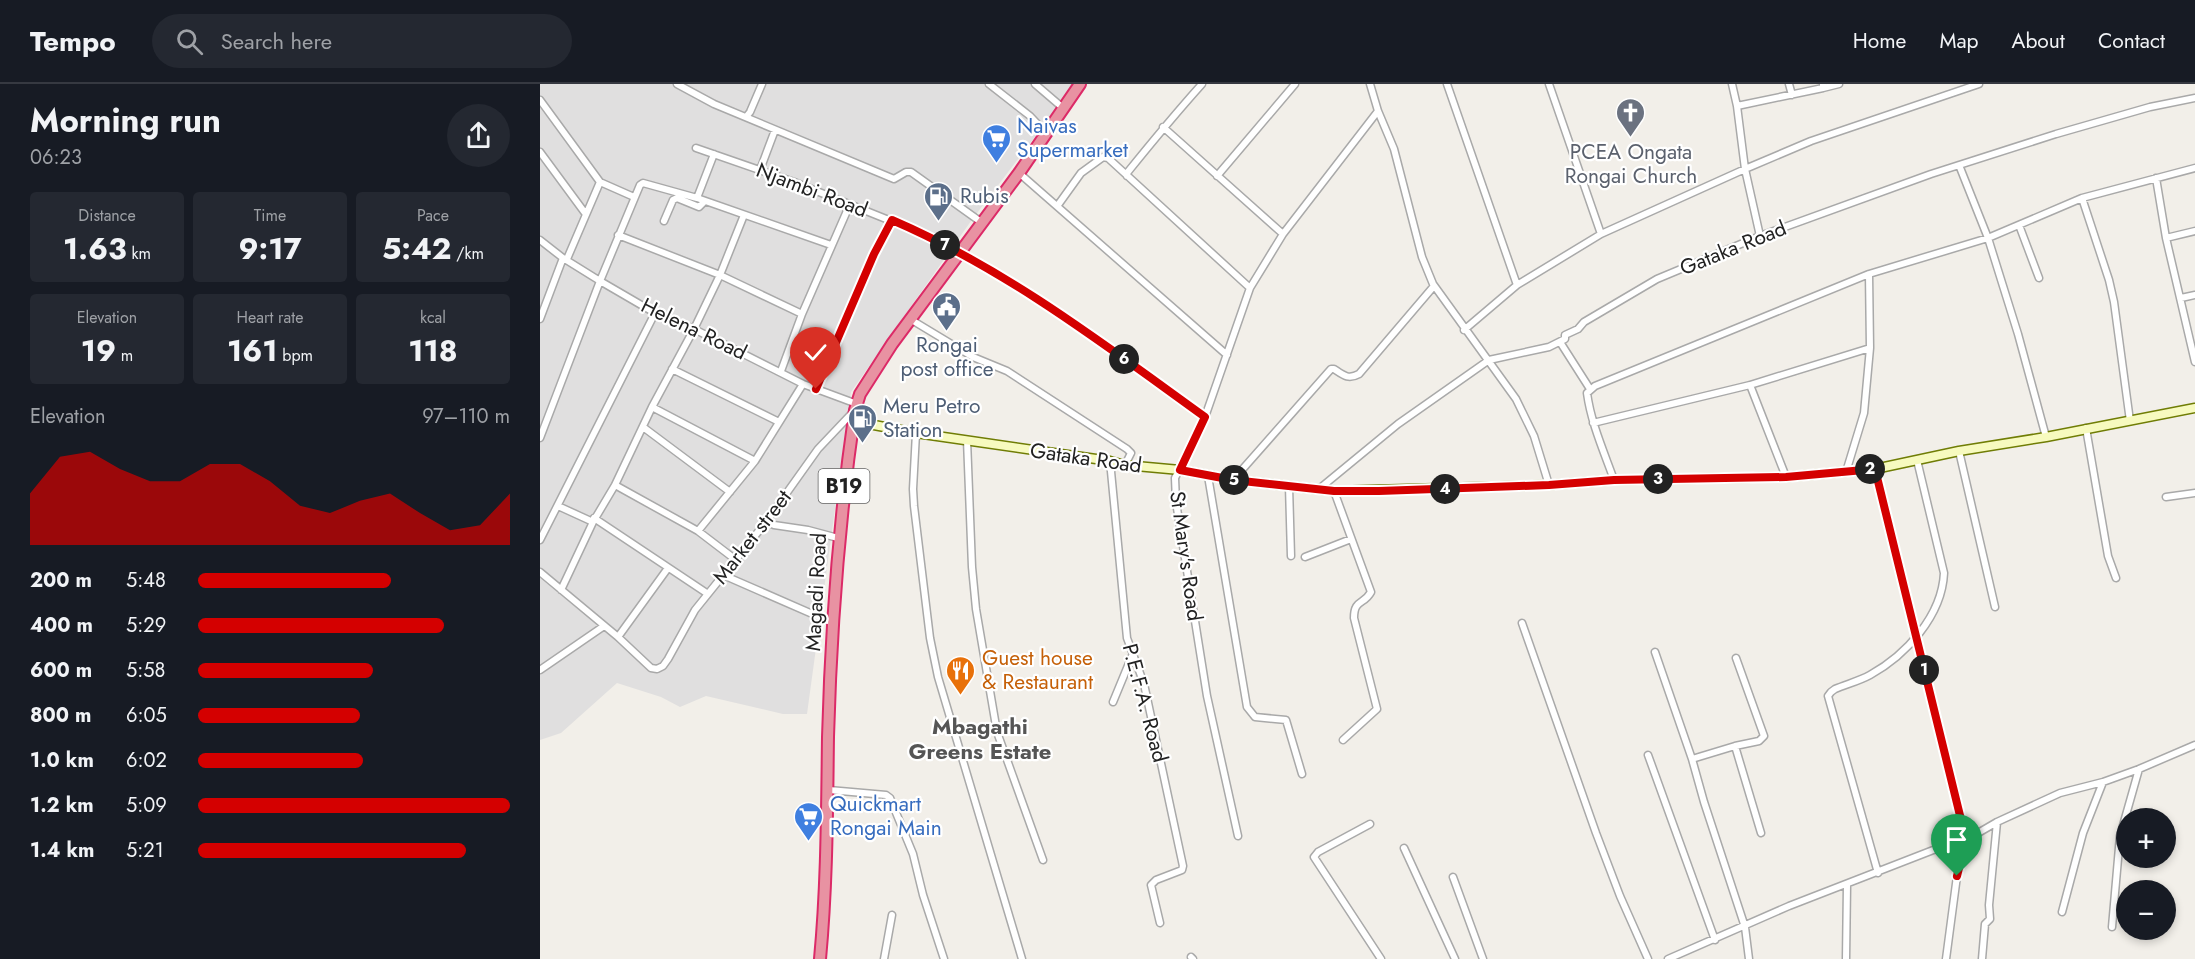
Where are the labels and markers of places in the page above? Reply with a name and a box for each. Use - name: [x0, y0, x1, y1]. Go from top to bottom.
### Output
- church icon: PCEA Ongata Rongai Church: [1615, 97, 1647, 139]
- place label: Naivas Supermarket: [1017, 111, 1128, 165]
- supermarket icon: Naivas Supermarket: [980, 122, 1012, 164]
- place label: PCEA Ongata Rongai Church: [1565, 137, 1697, 191]
- fuel station icon: Rubis: [923, 180, 955, 222]
- place label: Rubis: [960, 181, 1009, 211]
- pin: 7: [930, 230, 960, 260]
- public building icon: Rongai post office: [931, 290, 963, 332]
- pin: [790, 327, 841, 389]
- place label: Rongai post office: [900, 330, 994, 384]
- pin: 6: [1109, 344, 1139, 374]
- place label: Meru Petro Station: [883, 391, 980, 445]
- fuel station icon: Meru Petro Station: [846, 402, 878, 444]
- pin: 2: [1855, 454, 1885, 484]
- pin: 3: [1643, 464, 1673, 494]
- pin: 5: [1219, 465, 1249, 495]
- pin: 4: [1430, 474, 1460, 504]
- place label: Guest house & Restaurant: [982, 643, 1093, 697]
- restaurant icon: Guest house & Restaurant: [945, 654, 977, 696]
- pin: 1: [1909, 655, 1939, 685]
- place label: Quickmart Rongai Main: [830, 789, 942, 843]
- supermarket icon: Quickmart Rongai Main: [793, 800, 825, 842]
- pin: [1931, 814, 1982, 876]

